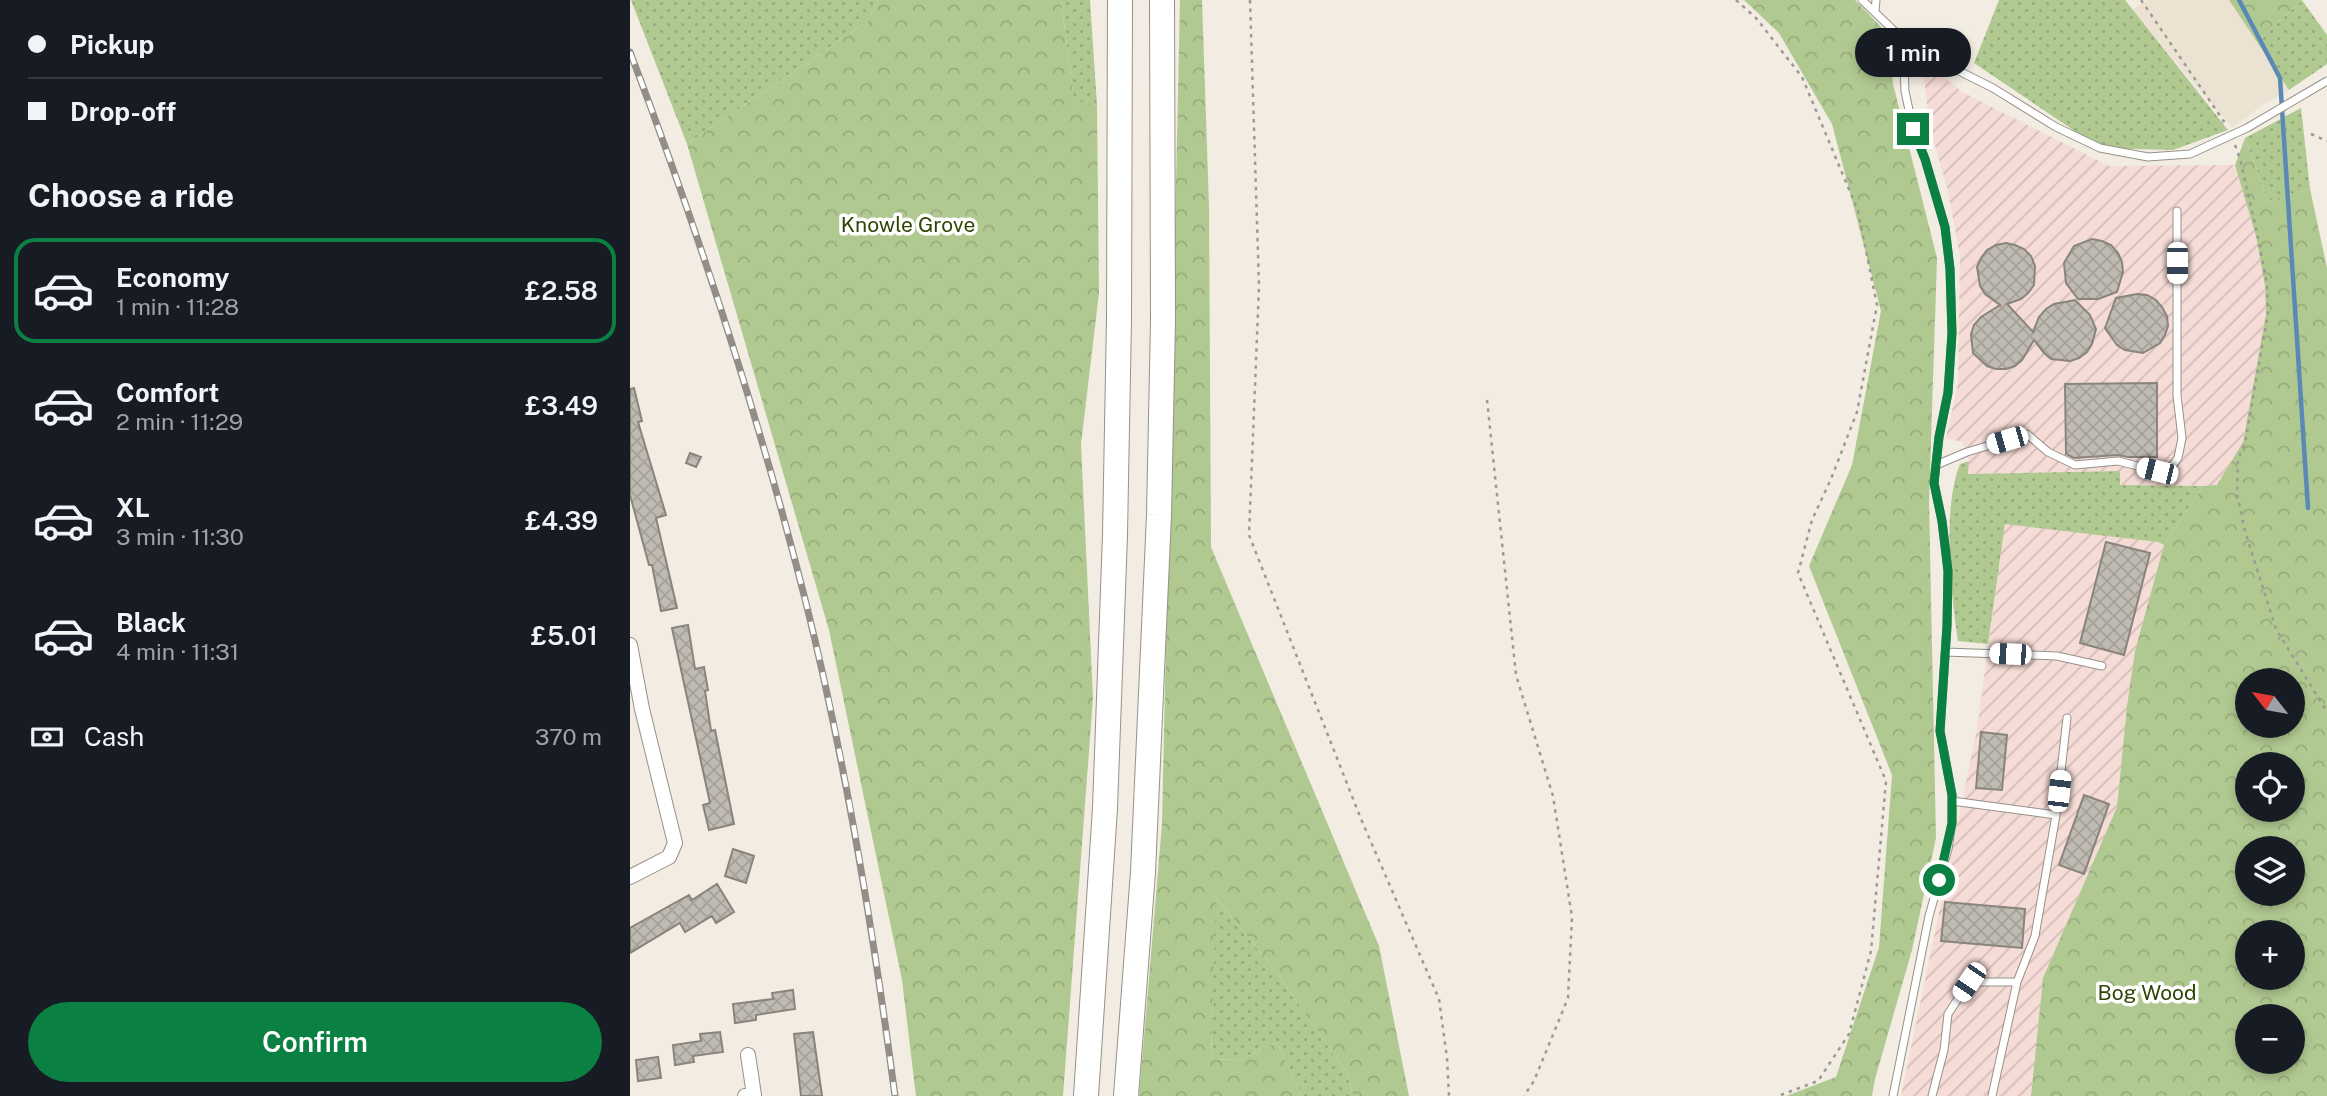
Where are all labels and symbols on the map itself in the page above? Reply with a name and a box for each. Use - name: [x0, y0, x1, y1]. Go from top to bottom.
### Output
- callout: 1 min: [1855, 27, 1971, 76]
- route end: [1897, 113, 1929, 145]
- park label: Knowle Grove: [841, 212, 975, 237]
- car: [2167, 242, 2188, 284]
- car: [1984, 424, 2031, 456]
- car: [2135, 456, 2180, 486]
- car: [1989, 643, 2032, 665]
- north arrow: [2235, 668, 2305, 738]
- car: [2047, 769, 2072, 813]
- route start: [1923, 864, 1955, 896]
- car: [1949, 959, 1990, 1005]
- park label: Bog Wood: [2098, 980, 2197, 1005]

